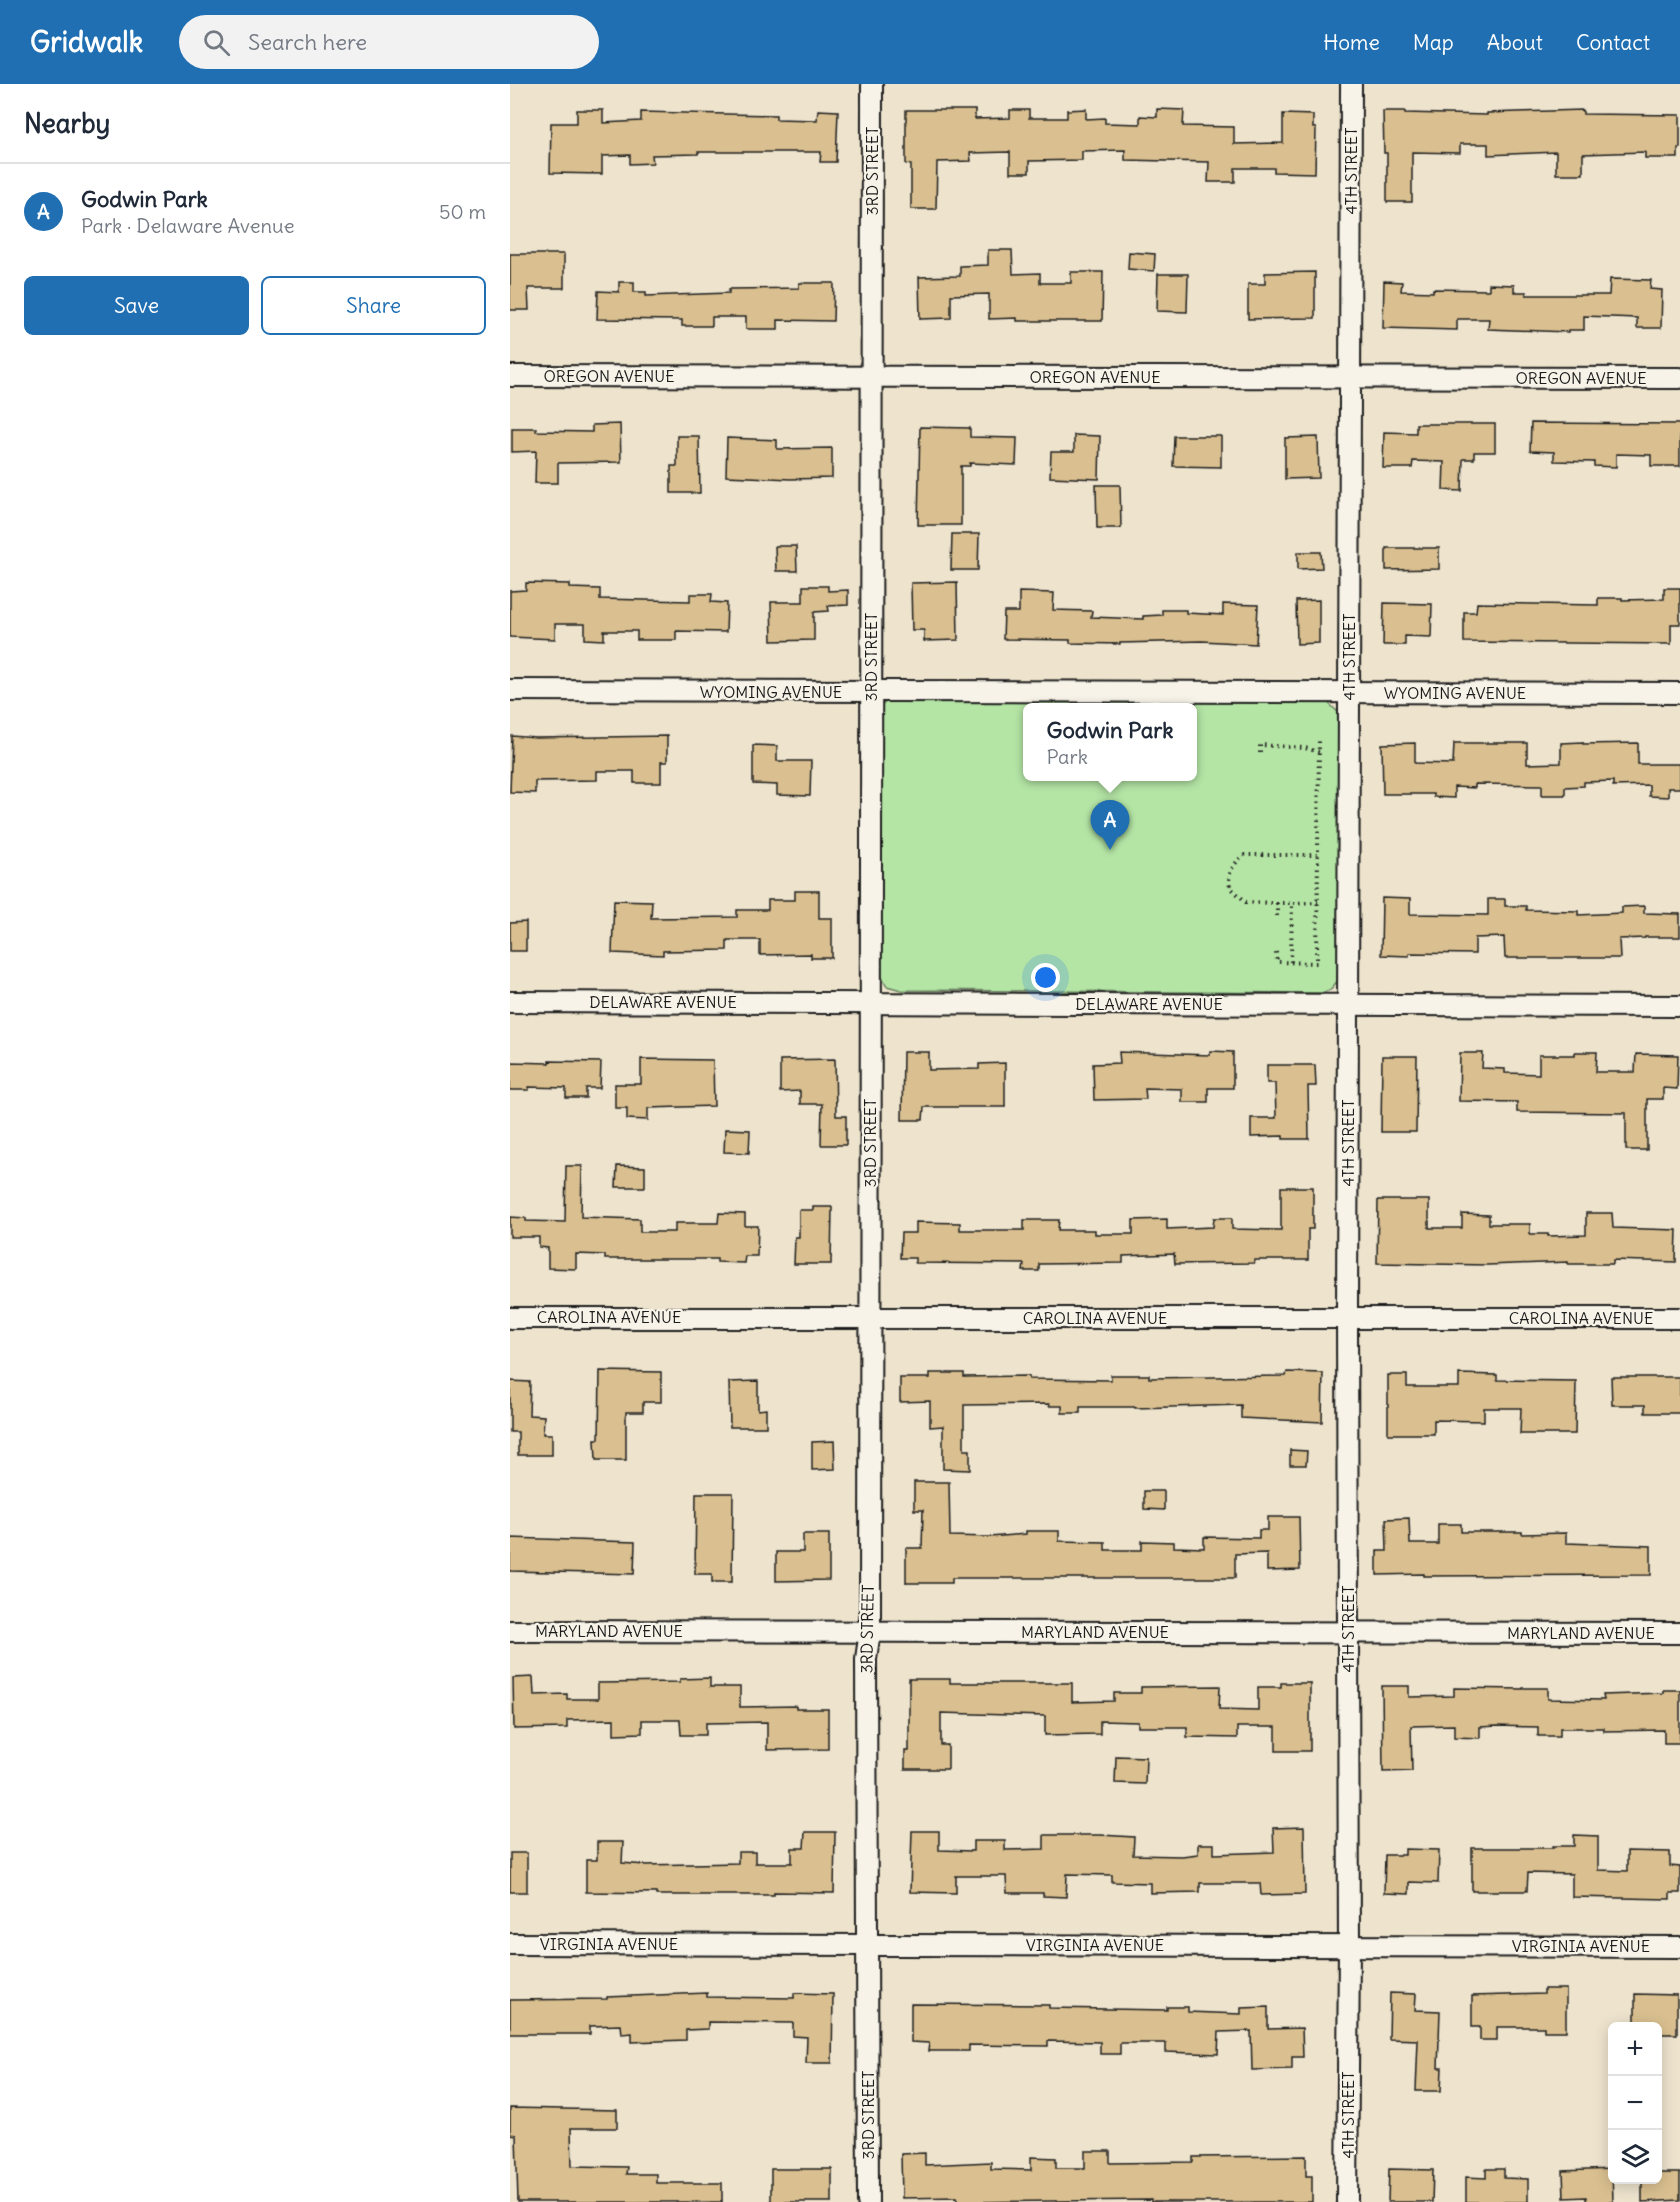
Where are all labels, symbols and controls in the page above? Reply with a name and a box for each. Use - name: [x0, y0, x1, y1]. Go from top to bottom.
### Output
- search box: [179, 15, 599, 69]
- text: Gridwalk: [30, 24, 143, 60]
- icon: search: [200, 26, 233, 59]
- text: Search here: [248, 28, 367, 56]
- text: Home: [1323, 29, 1380, 56]
- text: Map: [1413, 29, 1454, 56]
- text: About: [1487, 29, 1543, 56]
- text: Contact: [1576, 29, 1650, 56]
- text: Nearby: [24, 107, 110, 140]
- street label: 3RD STREET: [862, 127, 882, 215]
- street label: 4TH STREET: [1341, 127, 1361, 215]
- text: Godwin Park: [81, 185, 208, 213]
- text: A: [37, 199, 50, 224]
- text: 50 m: [439, 199, 486, 224]
- text: Park · Delaware Avenue: [81, 213, 294, 238]
- button: Save: [24, 276, 249, 335]
- button: Share: [261, 276, 486, 335]
- street label: OREGON AVENUE: [543, 366, 675, 386]
- street label: OREGON AVENUE: [1029, 367, 1161, 387]
- street label: OREGON AVENUE: [1515, 368, 1647, 388]
- street label: 3RD STREET: [861, 613, 881, 701]
- street label: 4TH STREET: [1339, 613, 1359, 701]
- street label: WYOMING AVENUE: [700, 682, 842, 702]
- street label: WYOMING AVENUE: [1384, 683, 1526, 703]
- popup: [1023, 703, 1197, 781]
- text: Godwin Park: [1047, 716, 1173, 744]
- text: Park: [1047, 744, 1088, 769]
- pin: A: [1090, 800, 1130, 850]
- your location: [1031, 963, 1060, 992]
- street label: DELAWARE AVENUE: [589, 992, 737, 1012]
- street label: DELAWARE AVENUE: [1075, 994, 1223, 1014]
- street label: 3RD STREET: [860, 1099, 880, 1187]
- street label: 4TH STREET: [1338, 1099, 1358, 1187]
- street label: CAROLINA AVENUE: [537, 1307, 681, 1327]
- street label: CAROLINA AVENUE: [1023, 1308, 1167, 1328]
- street label: CAROLINA AVENUE: [1509, 1308, 1653, 1328]
- street label: 3RD STREET: [856, 1584, 878, 1674]
- street label: 4TH STREET: [1338, 1585, 1358, 1673]
- street label: MARYLAND AVENUE: [535, 1621, 683, 1641]
- street label: MARYLAND AVENUE: [1021, 1622, 1169, 1642]
- street label: MARYLAND AVENUE: [1507, 1623, 1655, 1643]
- street label: VIRGINIA AVENUE: [540, 1934, 678, 1954]
- street label: VIRGINIA AVENUE: [1026, 1935, 1164, 1955]
- street label: VIRGINIA AVENUE: [1512, 1936, 1650, 1956]
- map controls: [1608, 2022, 1662, 2184]
- button: +: [1608, 2022, 1662, 2076]
- street label: 3RD STREET: [858, 2071, 878, 2159]
- street label: 4TH STREET: [1338, 2071, 1358, 2159]
- button: −: [1608, 2076, 1662, 2130]
- button: layers: [1608, 2130, 1662, 2184]

